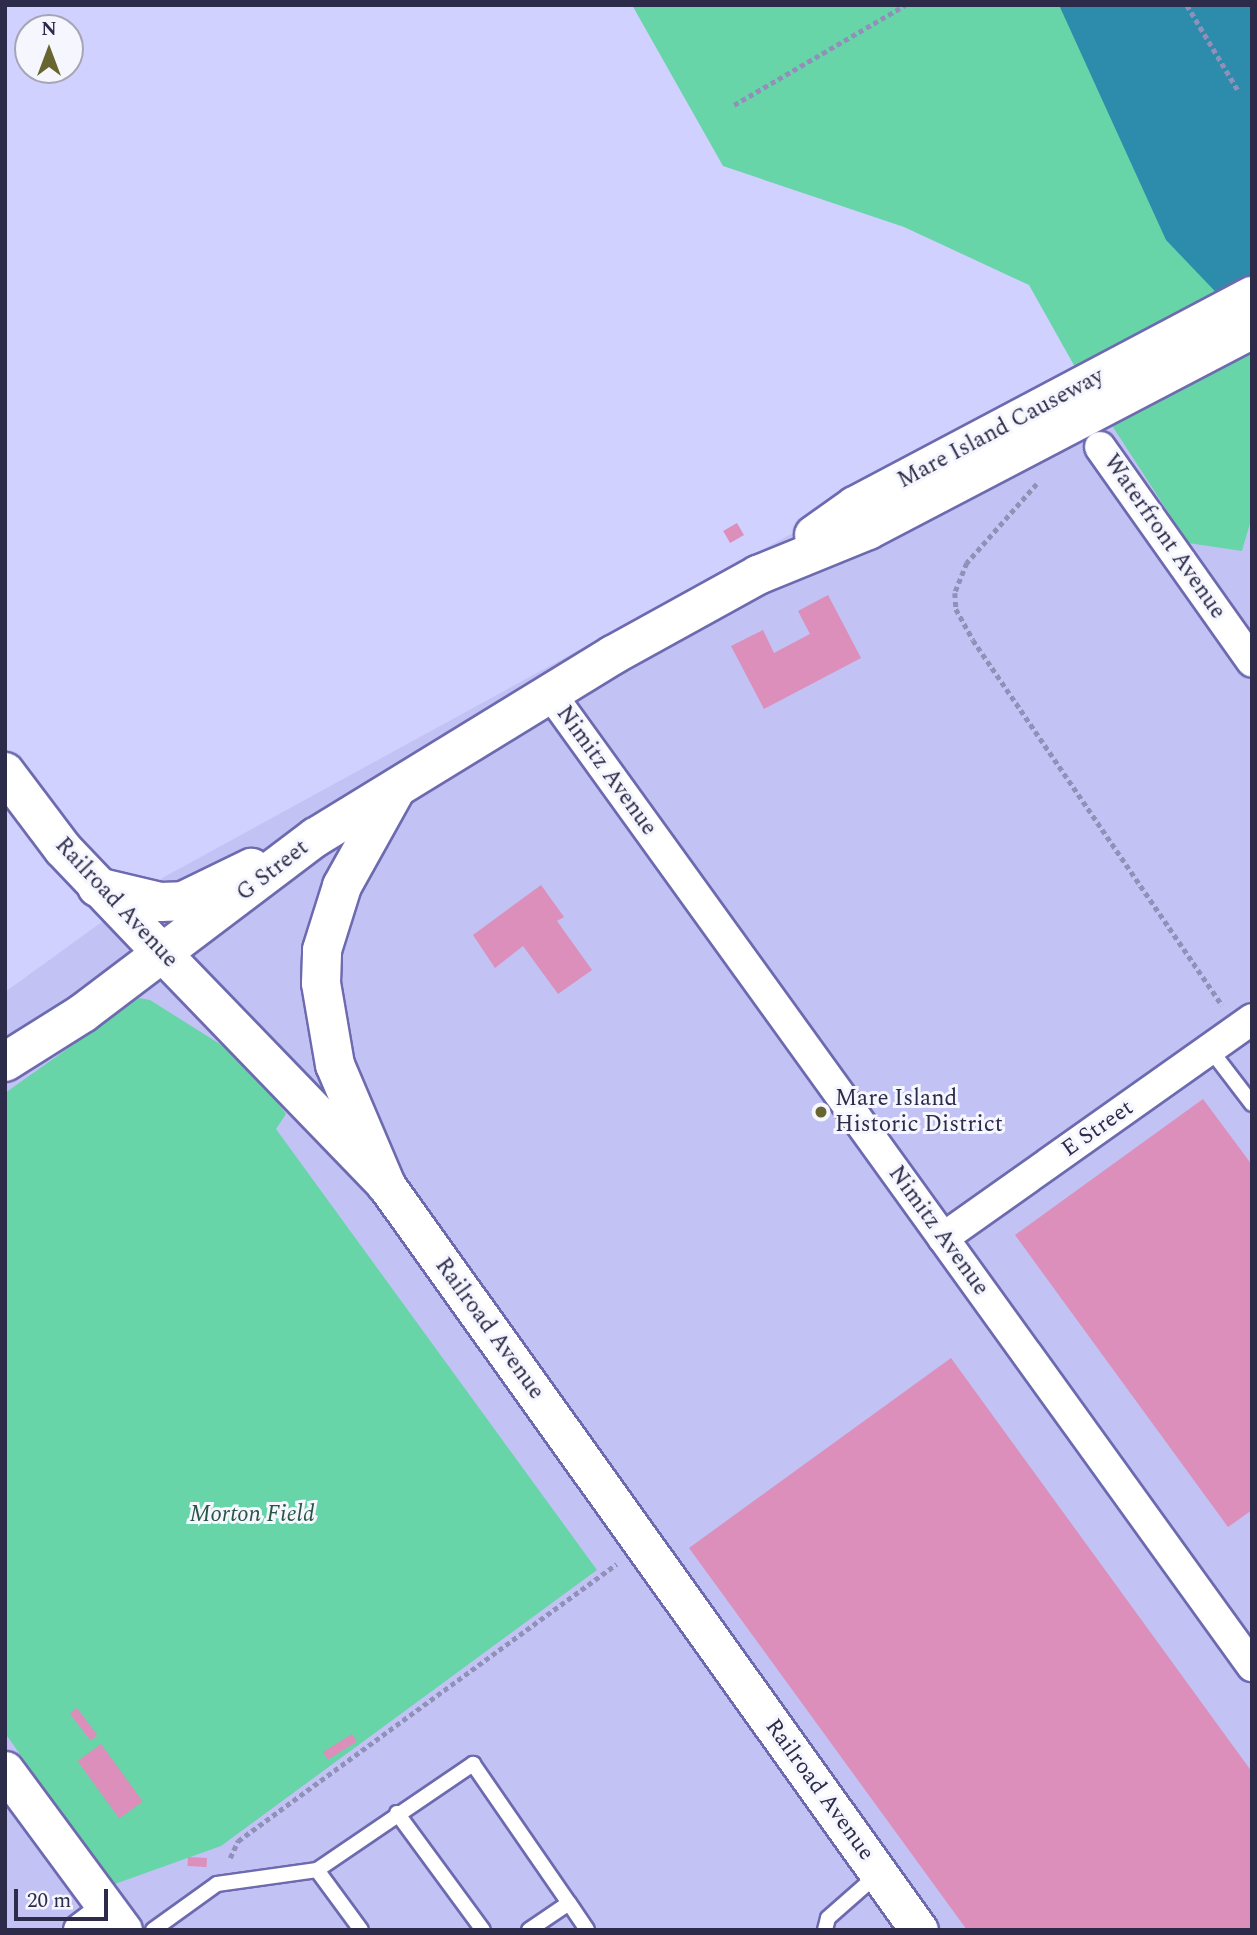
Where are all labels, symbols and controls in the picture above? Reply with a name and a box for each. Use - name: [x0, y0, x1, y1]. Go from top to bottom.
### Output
- north arrow: [14, 14, 84, 84]
- text: N: [41, 15, 57, 44]
- street label: Mare Island Causeway: [893, 363, 1109, 495]
- street label: Waterfront Avenue: [1097, 449, 1231, 625]
- street label: Nimitz Avenue: [550, 701, 662, 841]
- street label: Railroad Avenue: [49, 832, 183, 974]
- street label: G Street: [231, 834, 315, 908]
- place label: Mare Island Historic District: [835, 1085, 1003, 1139]
- street label: E Street: [1057, 1094, 1139, 1164]
- marker: Mare Island Historic District: [813, 1104, 829, 1120]
- street label: Nimitz Avenue: [882, 1161, 994, 1301]
- street label: Railroad Avenue: [428, 1253, 550, 1405]
- park label: Morton Field: [190, 1501, 314, 1529]
- street label: Railroad Avenue: [758, 1714, 880, 1866]
- scale bar: [18, 1876, 112, 1920]
- text: 20 m: [27, 1885, 71, 1917]

